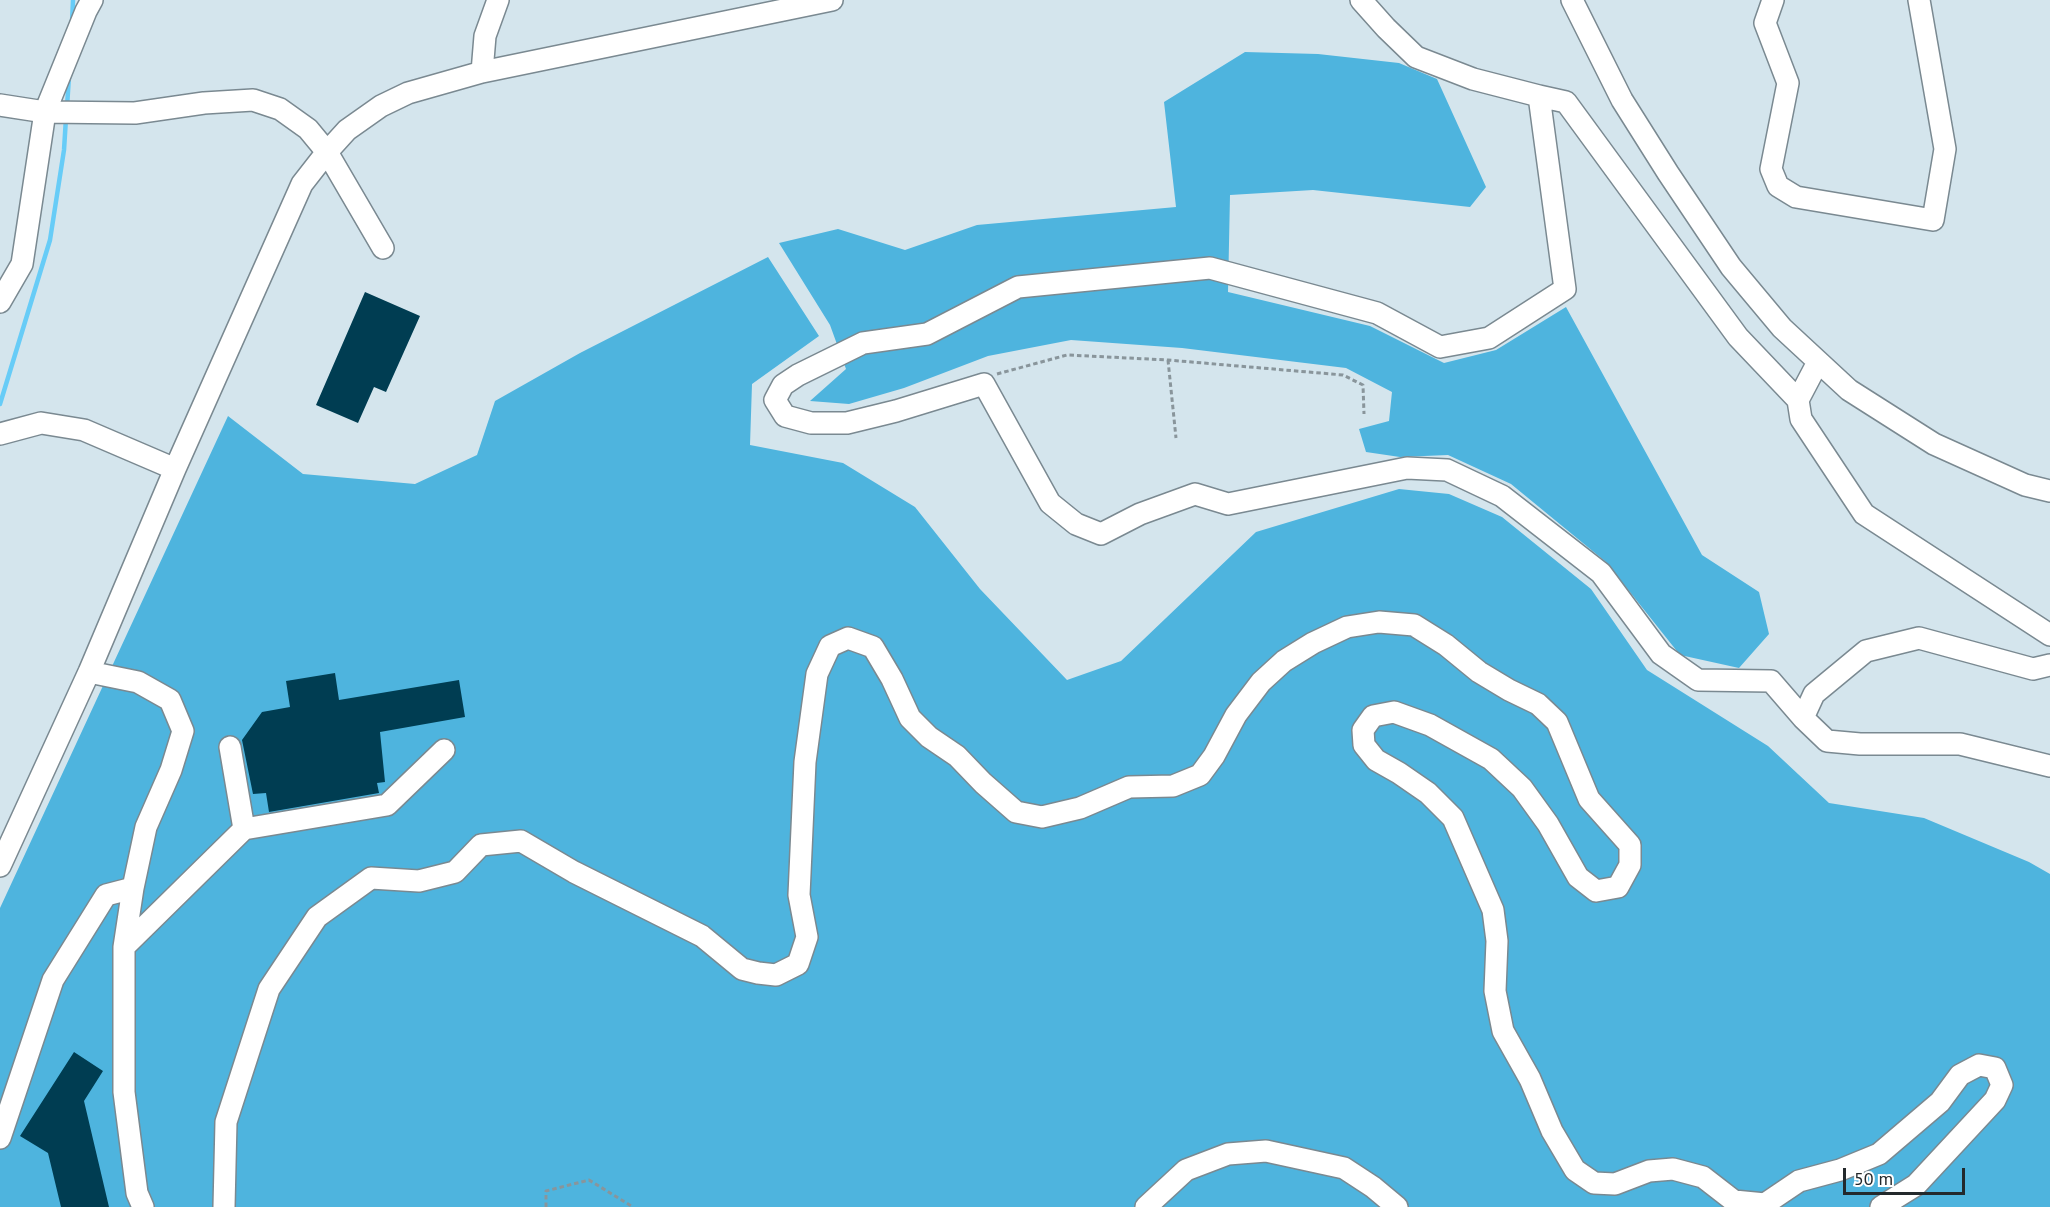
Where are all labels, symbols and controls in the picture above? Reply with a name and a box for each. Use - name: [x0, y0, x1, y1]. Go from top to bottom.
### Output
- scale bar: [1846, 1156, 1968, 1194]
- text: 50 m: [1854, 1167, 1893, 1190]

